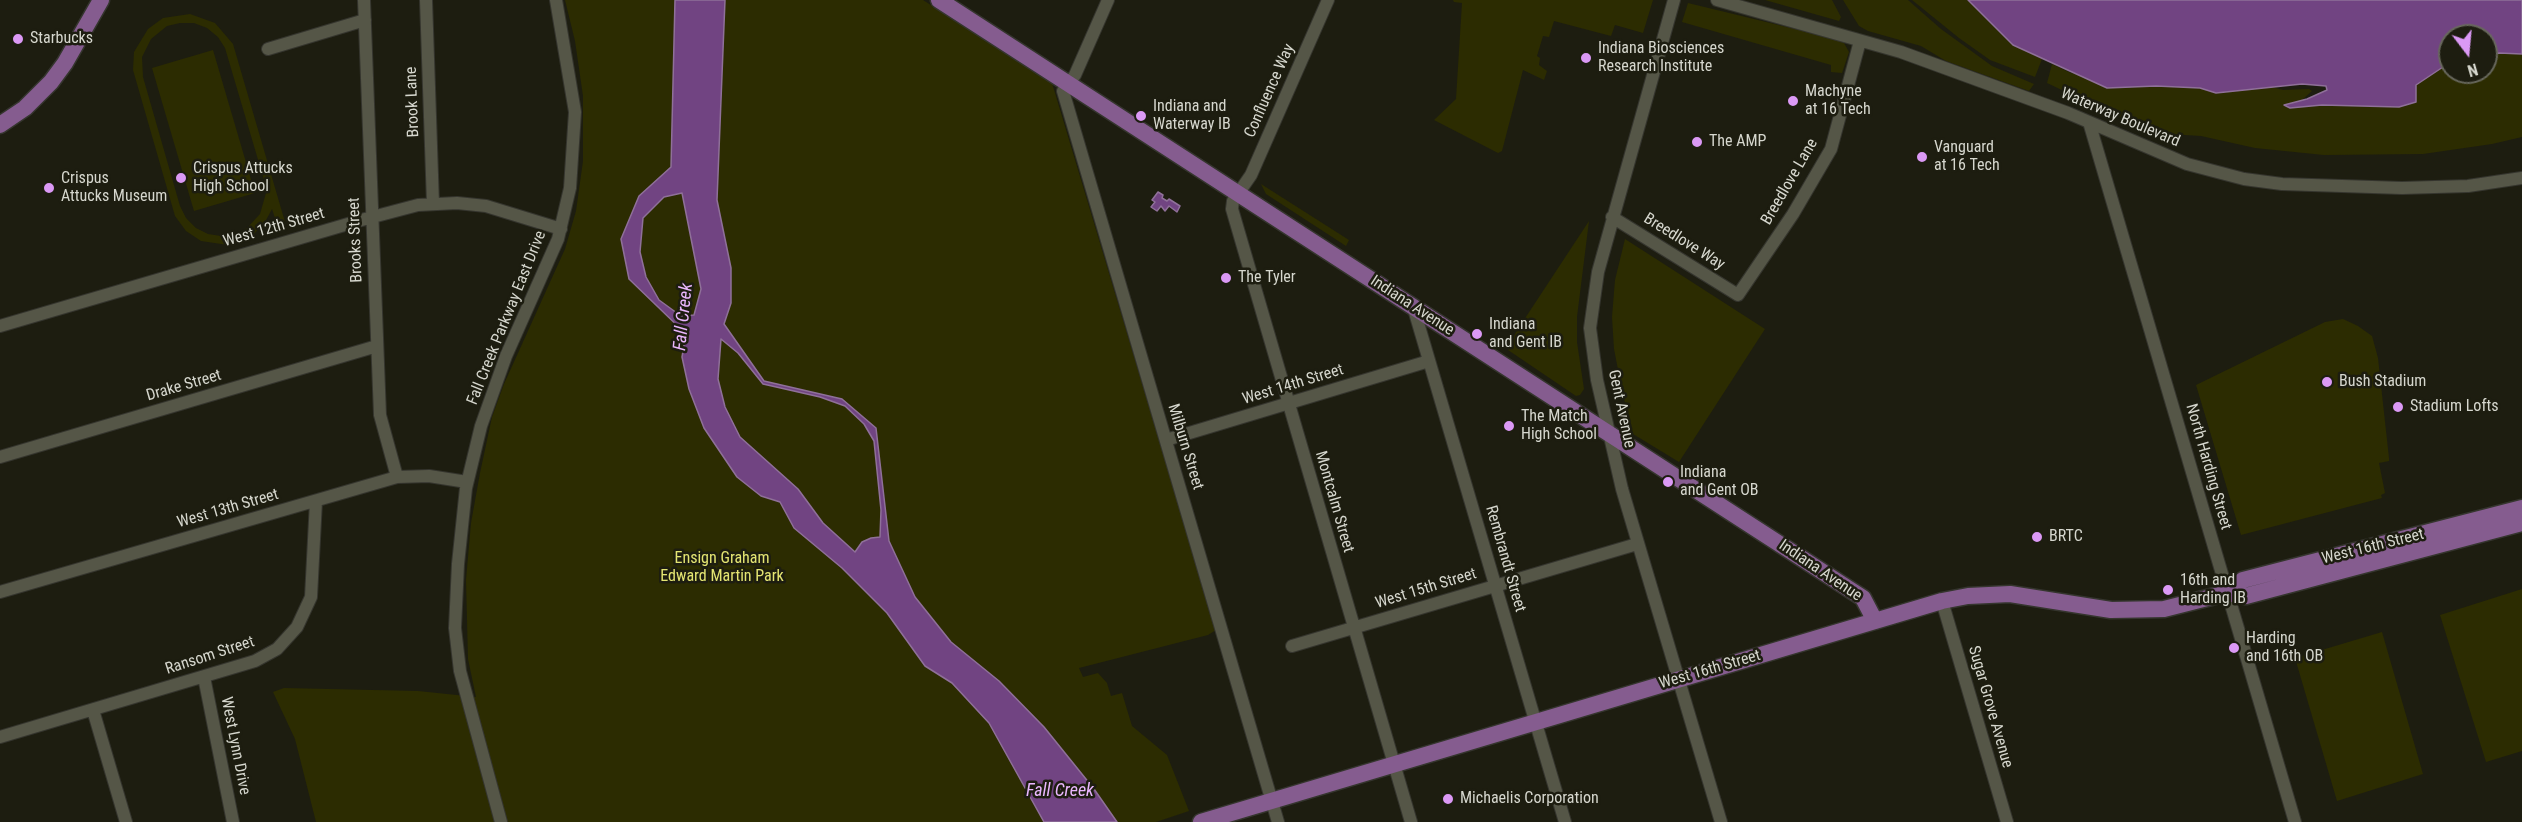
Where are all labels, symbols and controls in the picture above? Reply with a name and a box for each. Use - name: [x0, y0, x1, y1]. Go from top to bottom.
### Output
- north arrow: [2438, 24, 2498, 84]
- place label: Starbucks: [30, 29, 93, 49]
- marker: Starbucks: [11, 32, 25, 46]
- place label: Indiana Biosciences Research Institute: [1598, 39, 1724, 77]
- street label: Confluence Way: [1241, 41, 1299, 141]
- marker: Indiana Biosciences Research Institute: [1579, 51, 1593, 65]
- text: N: [2465, 59, 2480, 80]
- street label: Brook Lane: [402, 66, 424, 138]
- place label: Machyne at 16 Tech: [1805, 82, 1871, 120]
- street label: Waterway Boulevard: [2057, 84, 2183, 152]
- marker: Machyne at 16 Tech: [1786, 94, 1800, 108]
- place label: Indiana and Waterway IB: [1153, 97, 1231, 135]
- marker: Indiana and Waterway IB: [1134, 109, 1148, 123]
- place label: The AMP: [1709, 132, 1766, 152]
- marker: The AMP: [1690, 135, 1704, 149]
- street label: Breedlove Lane: [1758, 135, 1822, 229]
- place label: Vanguard at 16 Tech: [1934, 138, 2000, 176]
- marker: Vanguard at 16 Tech: [1915, 150, 1929, 164]
- place label: Crispus Attucks High School: [193, 159, 293, 197]
- place label: Crispus Attucks Museum: [61, 169, 167, 207]
- marker: Crispus Attucks High School: [174, 171, 188, 185]
- marker: Crispus Attucks Museum: [42, 181, 56, 195]
- street label: Brooks Street: [345, 197, 367, 283]
- street label: West 12th Street: [221, 204, 327, 252]
- street label: Breedlove Way: [1640, 209, 1728, 275]
- street label: Fall Creek Parkway East Drive: [463, 228, 551, 408]
- place label: The Tyler: [1238, 268, 1296, 288]
- marker: The Tyler: [1219, 271, 1233, 285]
- street label: Indiana Avenue: [1366, 272, 1458, 340]
- water label: Fall Creek: [670, 282, 698, 352]
- place label: Indiana and Gent IB: [1489, 315, 1562, 353]
- marker: Indiana and Gent IB: [1470, 327, 1484, 341]
- street label: West 14th Street: [1240, 361, 1346, 409]
- street label: Drake Street: [144, 366, 224, 406]
- street label: Gent Avenue: [1603, 368, 1639, 450]
- place label: Bush Stadium: [2339, 372, 2426, 392]
- marker: Bush Stadium: [2320, 375, 2334, 389]
- place label: Stadium Lofts: [2410, 397, 2498, 417]
- marker: Stadium Lofts: [2391, 400, 2405, 414]
- street label: Milburn Street: [1163, 402, 1207, 492]
- street label: North Harding Street: [2181, 402, 2235, 532]
- place label: The Match High School: [1521, 407, 1597, 445]
- marker: The Match High School: [1502, 419, 1516, 433]
- street label: Montcalm Street: [1310, 449, 1358, 555]
- place label: Indiana and Gent OB: [1680, 463, 1758, 501]
- marker: Indiana and Gent OB: [1661, 475, 1675, 489]
- street label: West 13th Street: [175, 485, 281, 533]
- street label: Rembrandt Street: [1481, 504, 1529, 614]
- street label: West 16th Street: [2320, 525, 2426, 569]
- place label: BRTC: [2049, 527, 2083, 547]
- marker: BRTC: [2030, 530, 2044, 544]
- street label: Indiana Avenue: [1775, 536, 1865, 606]
- park label: Ensign Graham Edward Martin Park: [660, 549, 784, 587]
- street label: West 15th Street: [1373, 565, 1479, 613]
- place label: 16th and Harding IB: [2180, 571, 2246, 609]
- marker: 16th and Harding IB: [2161, 583, 2175, 597]
- place label: Harding and 16th OB: [2246, 629, 2323, 667]
- street label: Ransom Street: [163, 633, 257, 679]
- marker: Harding and 16th OB: [2227, 641, 2241, 655]
- street label: Sugar Grove Avenue: [1963, 644, 2017, 770]
- street label: West 16th Street: [1657, 646, 1763, 694]
- street label: West Lynn Drive: [216, 695, 254, 797]
- water label: Fall Creek: [1026, 780, 1094, 802]
- place label: Michaelis Corporation: [1460, 789, 1599, 809]
- marker: Michaelis Corporation: [1441, 792, 1455, 806]

